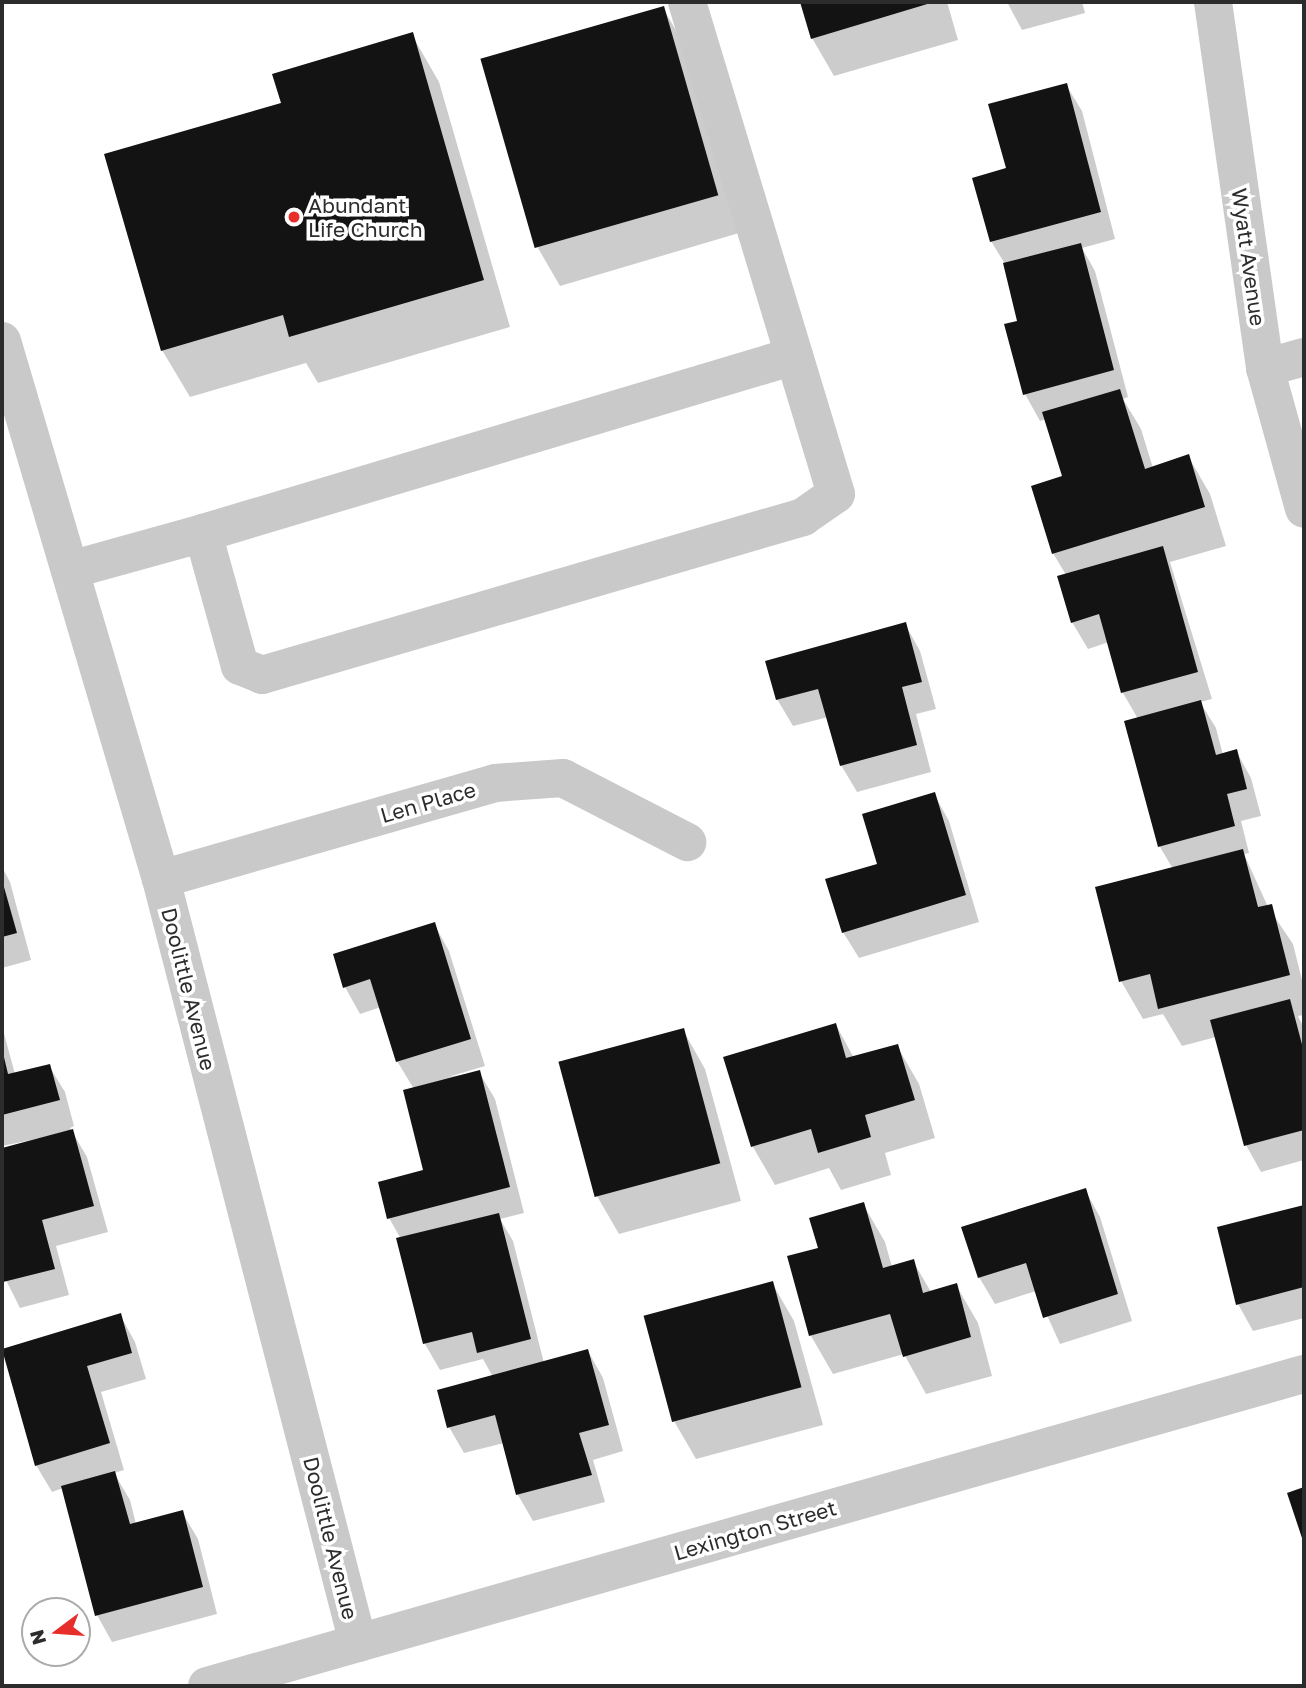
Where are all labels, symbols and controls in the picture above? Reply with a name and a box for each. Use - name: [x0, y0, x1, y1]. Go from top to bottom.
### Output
- street label: Wyatt Avenue: [1227, 186, 1271, 328]
- place label: Abundant Life Church: [308, 192, 423, 242]
- marker: Abundant Life Church: [286, 209, 302, 225]
- street label: Len Place: [377, 776, 479, 828]
- street label: Doolittle Avenue: [157, 905, 221, 1073]
- street label: Doolittle Avenue: [299, 1454, 363, 1622]
- street label: Lexington Street: [671, 1495, 839, 1565]
- north arrow: [21, 1597, 91, 1667]
- text: N: [24, 1627, 50, 1647]

